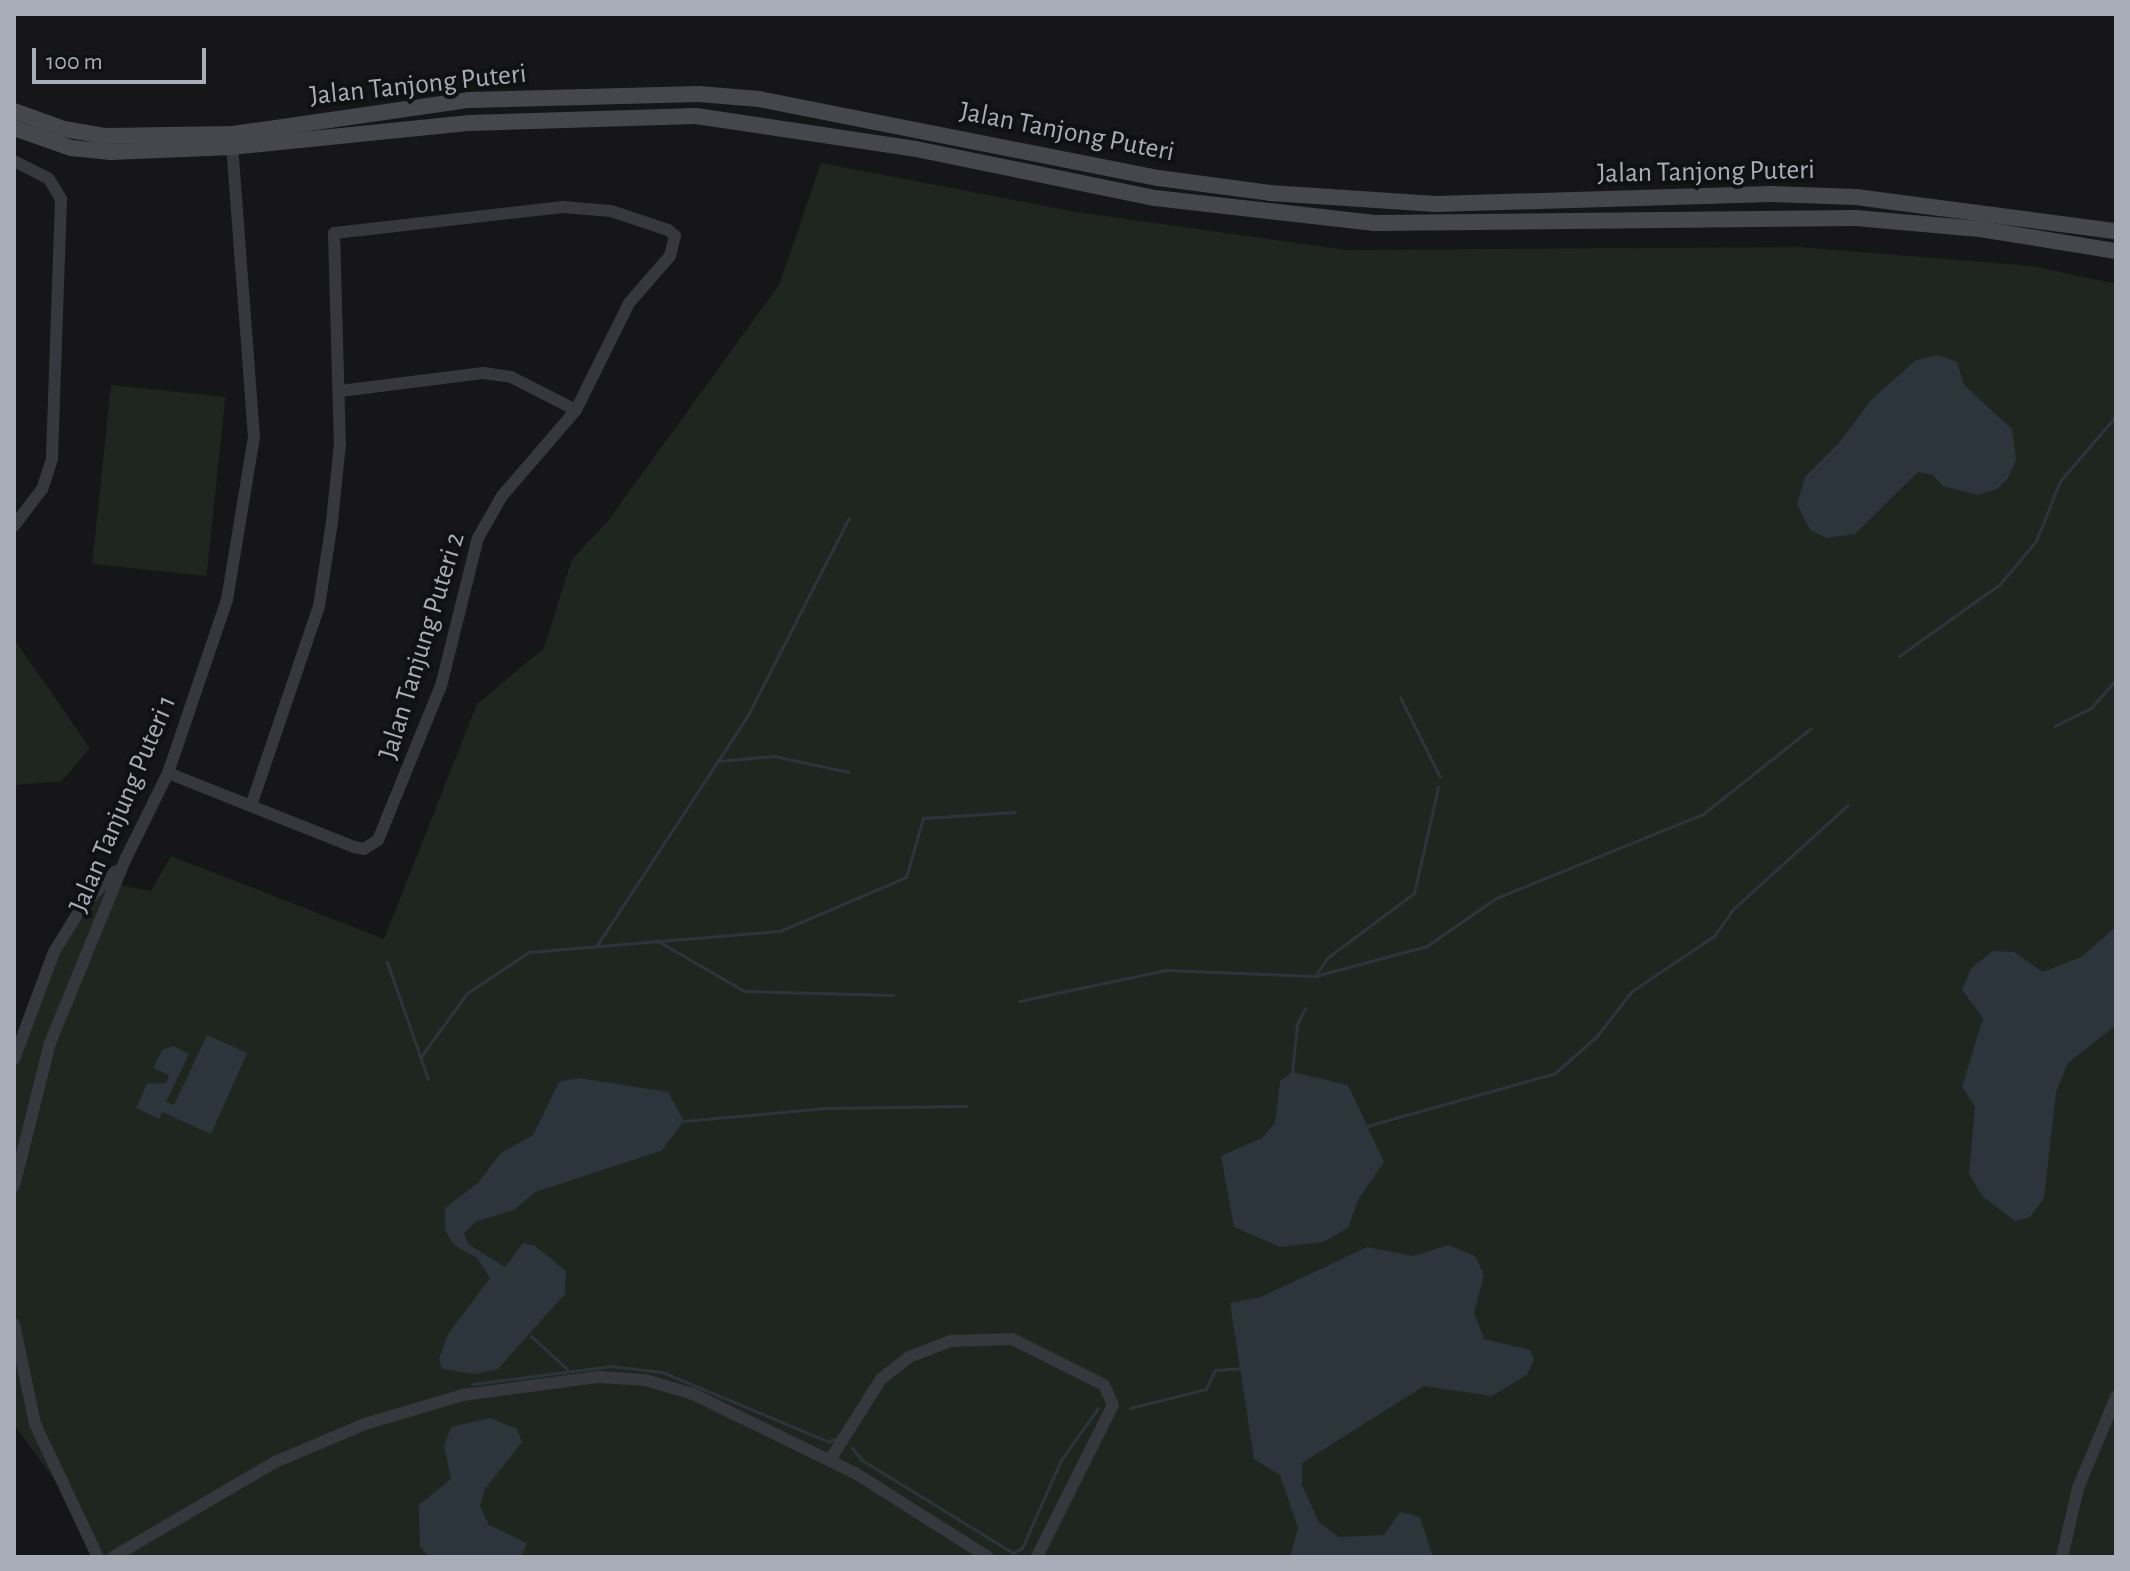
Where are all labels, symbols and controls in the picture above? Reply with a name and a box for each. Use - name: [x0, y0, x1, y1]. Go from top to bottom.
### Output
- scale bar: [36, 32, 210, 82]
- text: 100 m: [46, 50, 103, 74]
- street label: Jalan Tanjong Puteri: [308, 57, 528, 113]
- street label: Jalan Tanjong Puteri: [957, 95, 1177, 169]
- street label: Jalan Tanjong Puteri: [1597, 153, 1815, 191]
- street label: Jalan Tanjung Puteri 2: [371, 528, 473, 764]
- street label: Jalan Tanjung Puteri 1: [62, 690, 184, 918]

